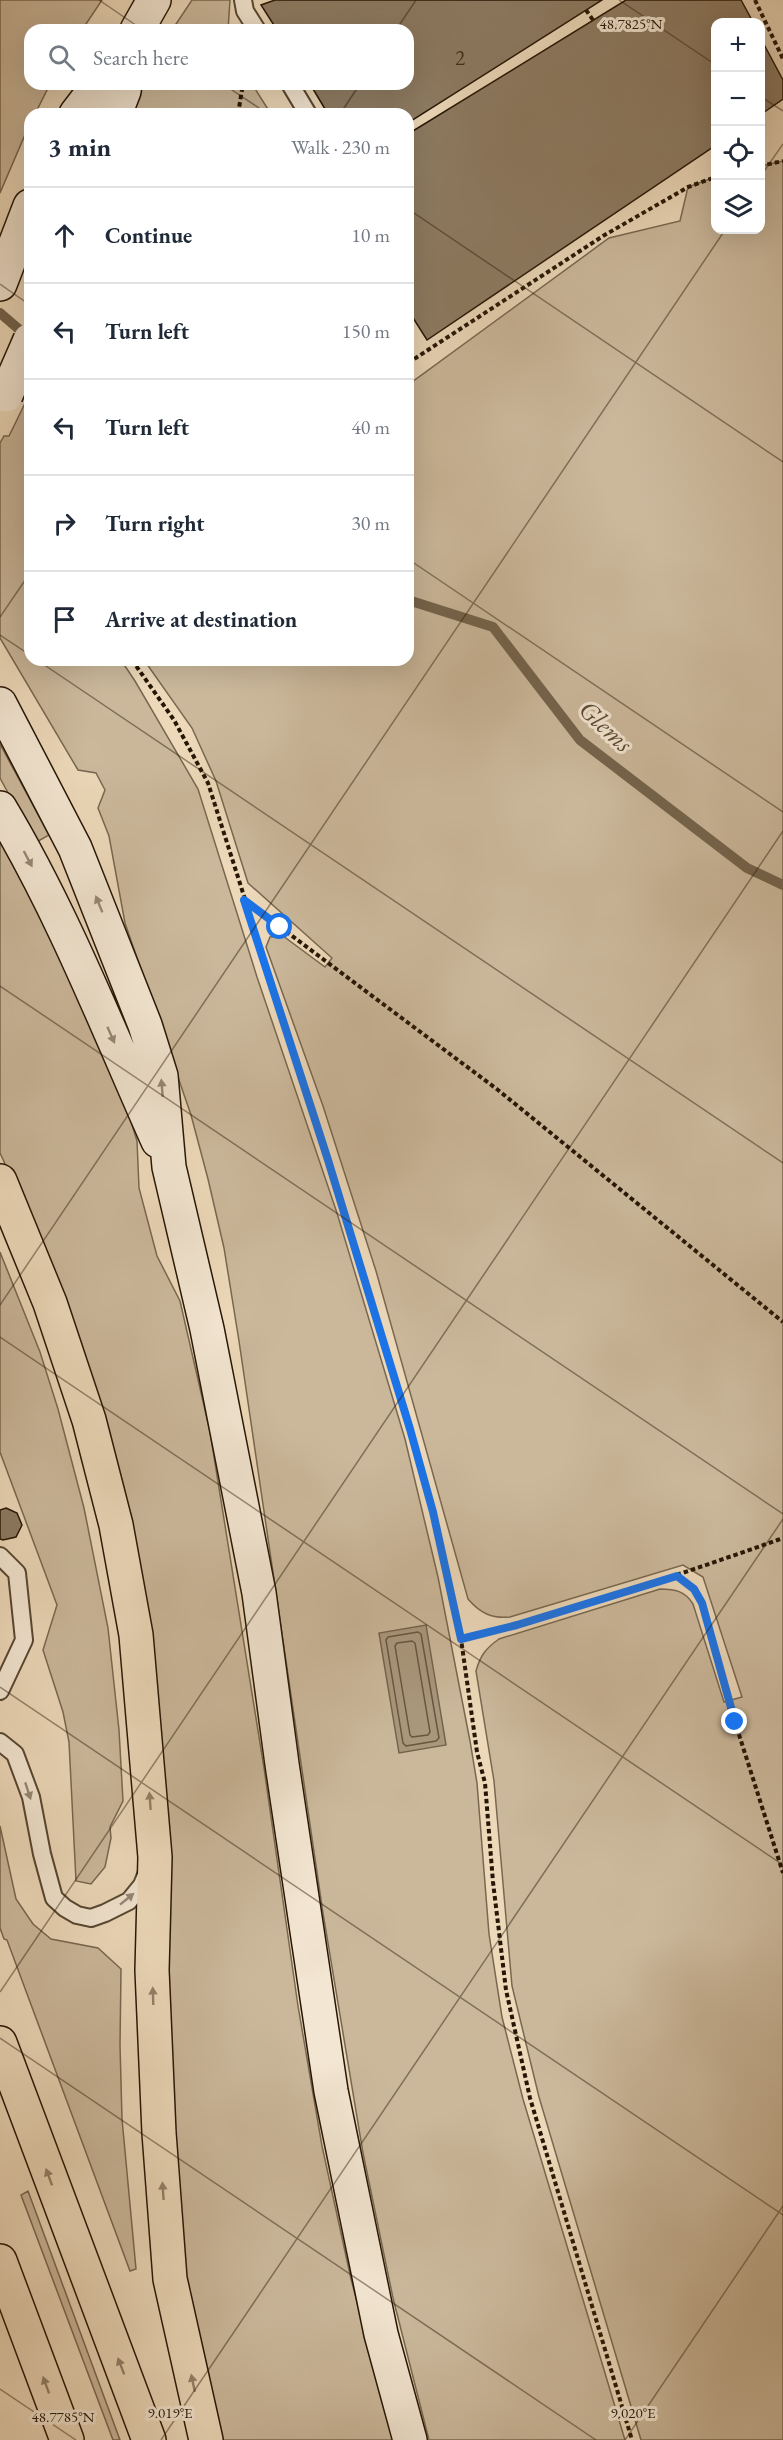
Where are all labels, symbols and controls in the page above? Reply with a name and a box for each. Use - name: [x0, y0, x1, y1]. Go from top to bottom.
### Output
- text: 48.7825°N: [600, 14, 663, 33]
- map controls: [711, 18, 765, 234]
- button: +: [711, 18, 765, 72]
- search box: [24, 24, 414, 90]
- icon: search: [45, 41, 78, 74]
- text: Search here: [93, 43, 188, 72]
- house number: 2: [455, 44, 465, 71]
- button: −: [711, 72, 765, 126]
- button: locate: [711, 126, 765, 180]
- text: 3 min: [48, 130, 111, 164]
- text: Walk · 230 m: [291, 134, 390, 160]
- button: layers: [711, 180, 765, 234]
- icon: ahead: [48, 219, 81, 252]
- text: Continue: [105, 221, 192, 250]
- text: 10 m: [351, 222, 390, 248]
- icon: left: [48, 315, 81, 348]
- text: Turn left: [105, 317, 189, 346]
- text: 150 m: [342, 318, 390, 344]
- icon: left: [48, 411, 81, 444]
- text: Turn left: [105, 413, 189, 442]
- text: 40 m: [351, 414, 390, 440]
- icon: right: [48, 507, 81, 540]
- text: Turn right: [105, 509, 204, 538]
- text: 30 m: [351, 510, 390, 536]
- icon: arrive: [48, 603, 81, 636]
- text: Arrive at destination: [105, 605, 297, 634]
- water label: Glems: [572, 692, 641, 760]
- one-way arrow: [23, 851, 33, 868]
- one-way arrow: [94, 895, 103, 913]
- route start: [266, 913, 292, 939]
- one-way arrow: [106, 1027, 116, 1045]
- one-way arrow: [157, 1079, 167, 1098]
- route end: [721, 1708, 747, 1734]
- one-way arrow: [24, 1782, 34, 1800]
- one-way arrow: [146, 1792, 155, 1811]
- one-way arrow: [119, 1893, 135, 1906]
- one-way arrow: [149, 1986, 158, 2005]
- one-way arrow: [44, 2168, 54, 2186]
- one-way arrow: [158, 2181, 168, 2200]
- one-way arrow: [115, 2357, 125, 2375]
- one-way arrow: [188, 2373, 197, 2392]
- one-way arrow: [41, 2376, 51, 2394]
- text: 9.019°E: [147, 2403, 193, 2422]
- text: 9.020°E: [610, 2403, 656, 2422]
- text: 48.7785°N: [32, 2407, 95, 2426]

